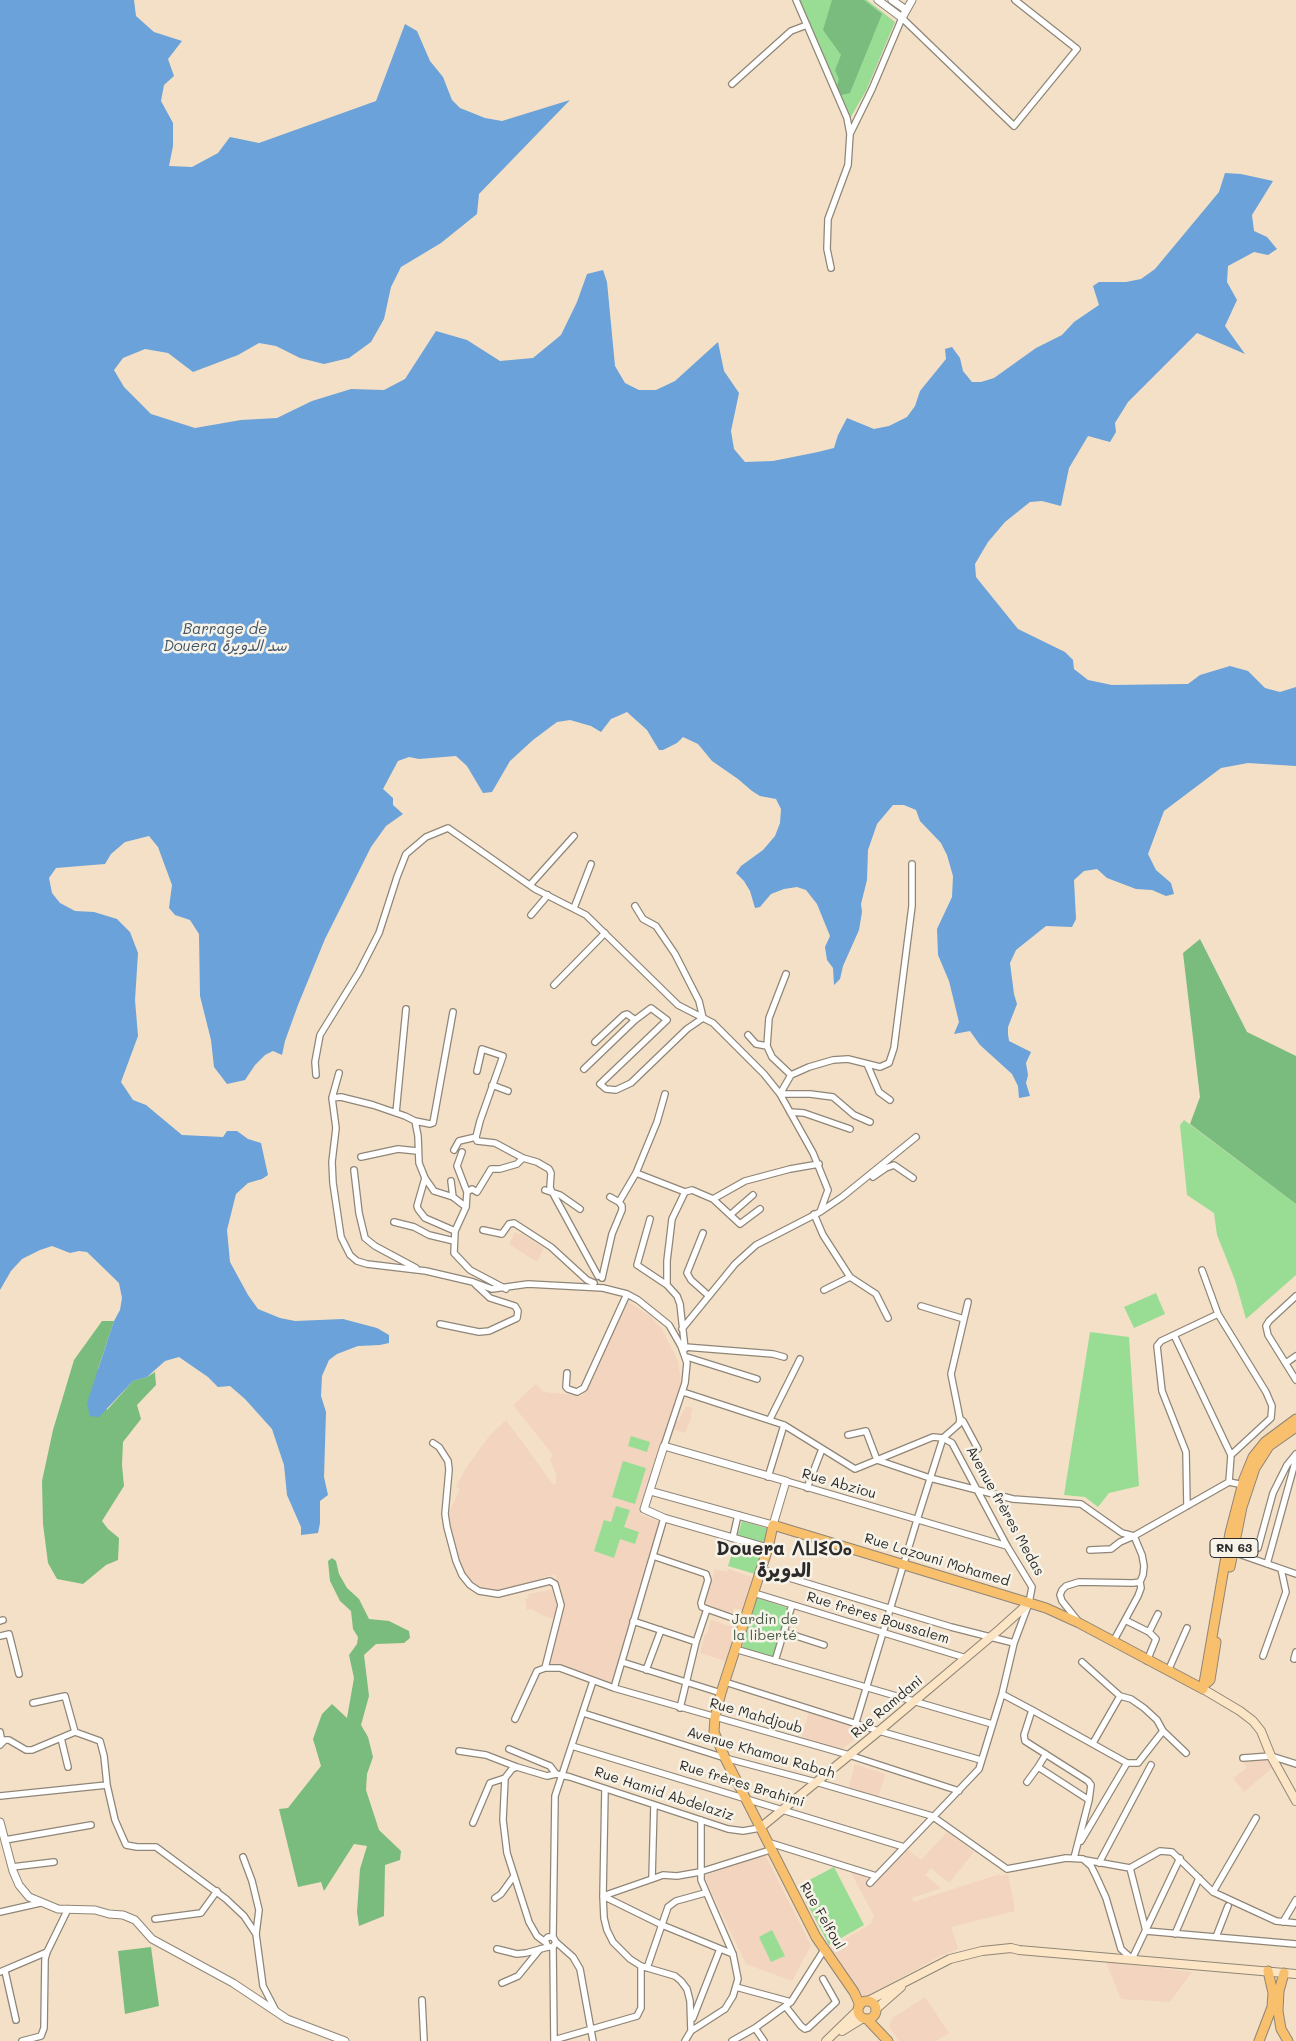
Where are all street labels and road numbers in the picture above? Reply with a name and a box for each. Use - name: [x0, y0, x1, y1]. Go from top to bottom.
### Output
- street label: Avenue frères Medas: [962, 1443, 1048, 1579]
- street label: Rue Abziou: [800, 1465, 878, 1503]
- street label: Rue Lazouni Mohamed: [862, 1530, 1012, 1590]
- road number: RN 63: [1210, 1539, 1258, 1558]
- street label: Rue frères Boussalem: [805, 1588, 951, 1648]
- street label: Rue Ramdani: [848, 1672, 926, 1742]
- street label: Rue Mahdjoub: [708, 1695, 804, 1737]
- street label: Avenue Khamou Rabah: [685, 1724, 837, 1782]
- street label: Rue frères Brahimi: [677, 1757, 807, 1811]
- street label: Rue Hamid Abdelaziz: [592, 1764, 736, 1824]
- street label: Rue Felfoul: [796, 1879, 848, 1953]

